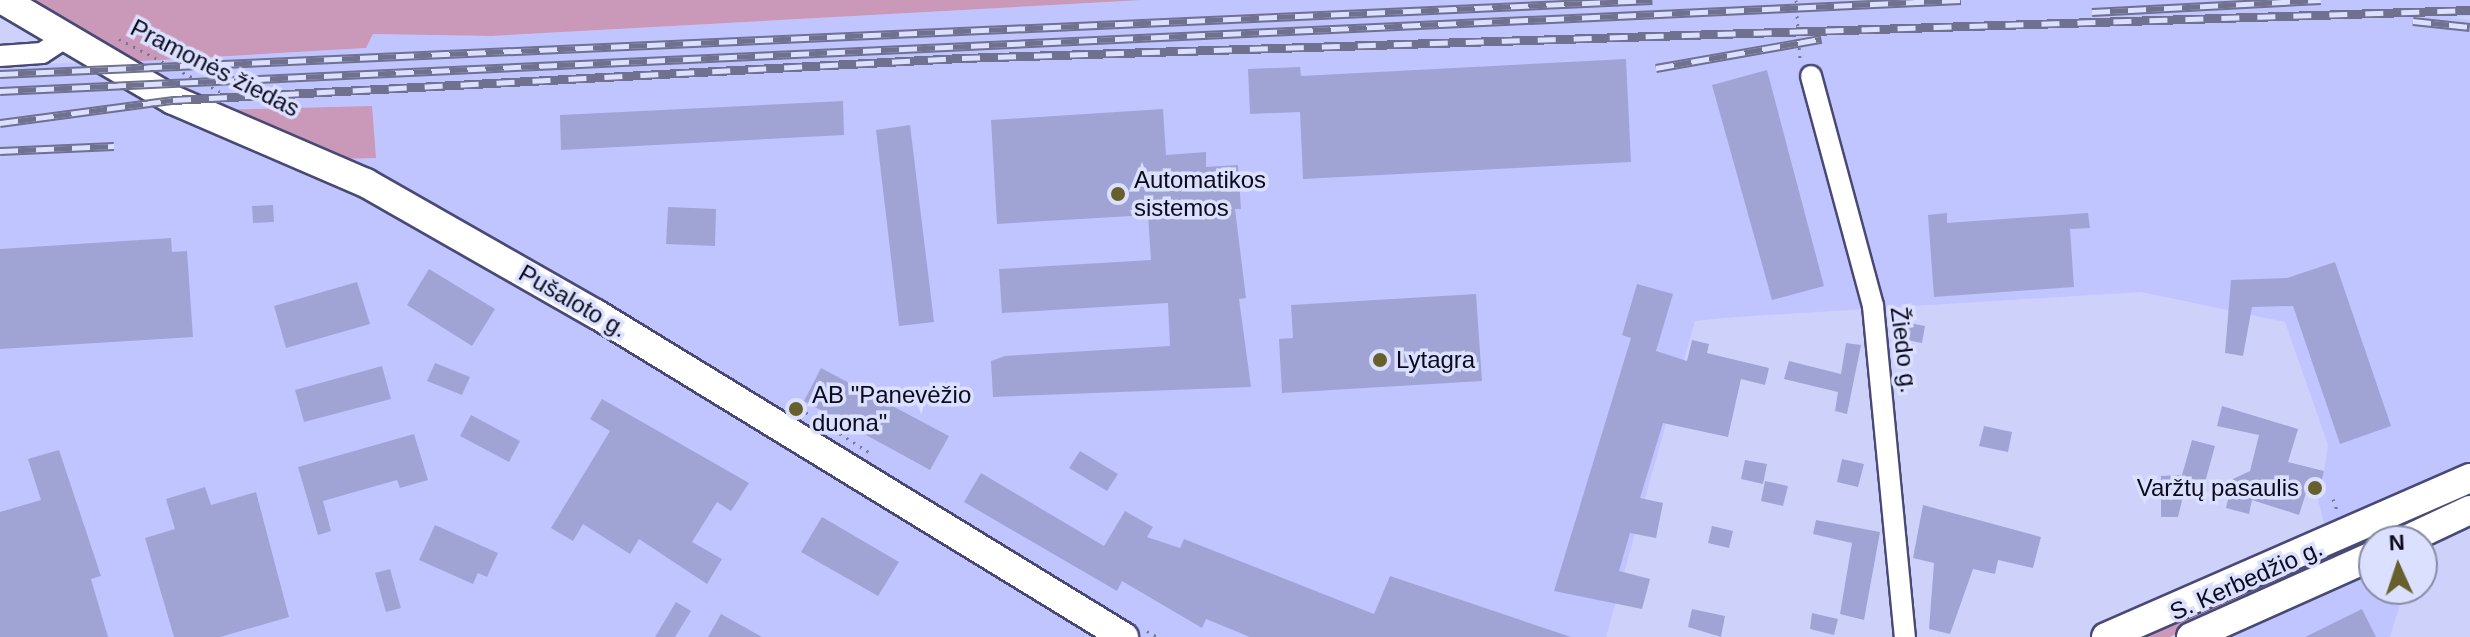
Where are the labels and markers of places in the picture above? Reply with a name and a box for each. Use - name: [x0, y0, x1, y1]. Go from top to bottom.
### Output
- place label: Automatikos sistemos: [1134, 166, 1266, 222]
- marker: Automatikos sistemos: [1109, 185, 1127, 203]
- place label: Lytagra: [1396, 346, 1475, 374]
- marker: Lytagra: [1371, 351, 1389, 369]
- place label: AB "Panevėžio duona": [812, 381, 971, 437]
- marker: AB "Panevėžio duona": [787, 400, 805, 418]
- place label: Varžtų pasaulis: [2137, 474, 2299, 502]
- marker: Varžtų pasaulis: [2306, 479, 2324, 497]

